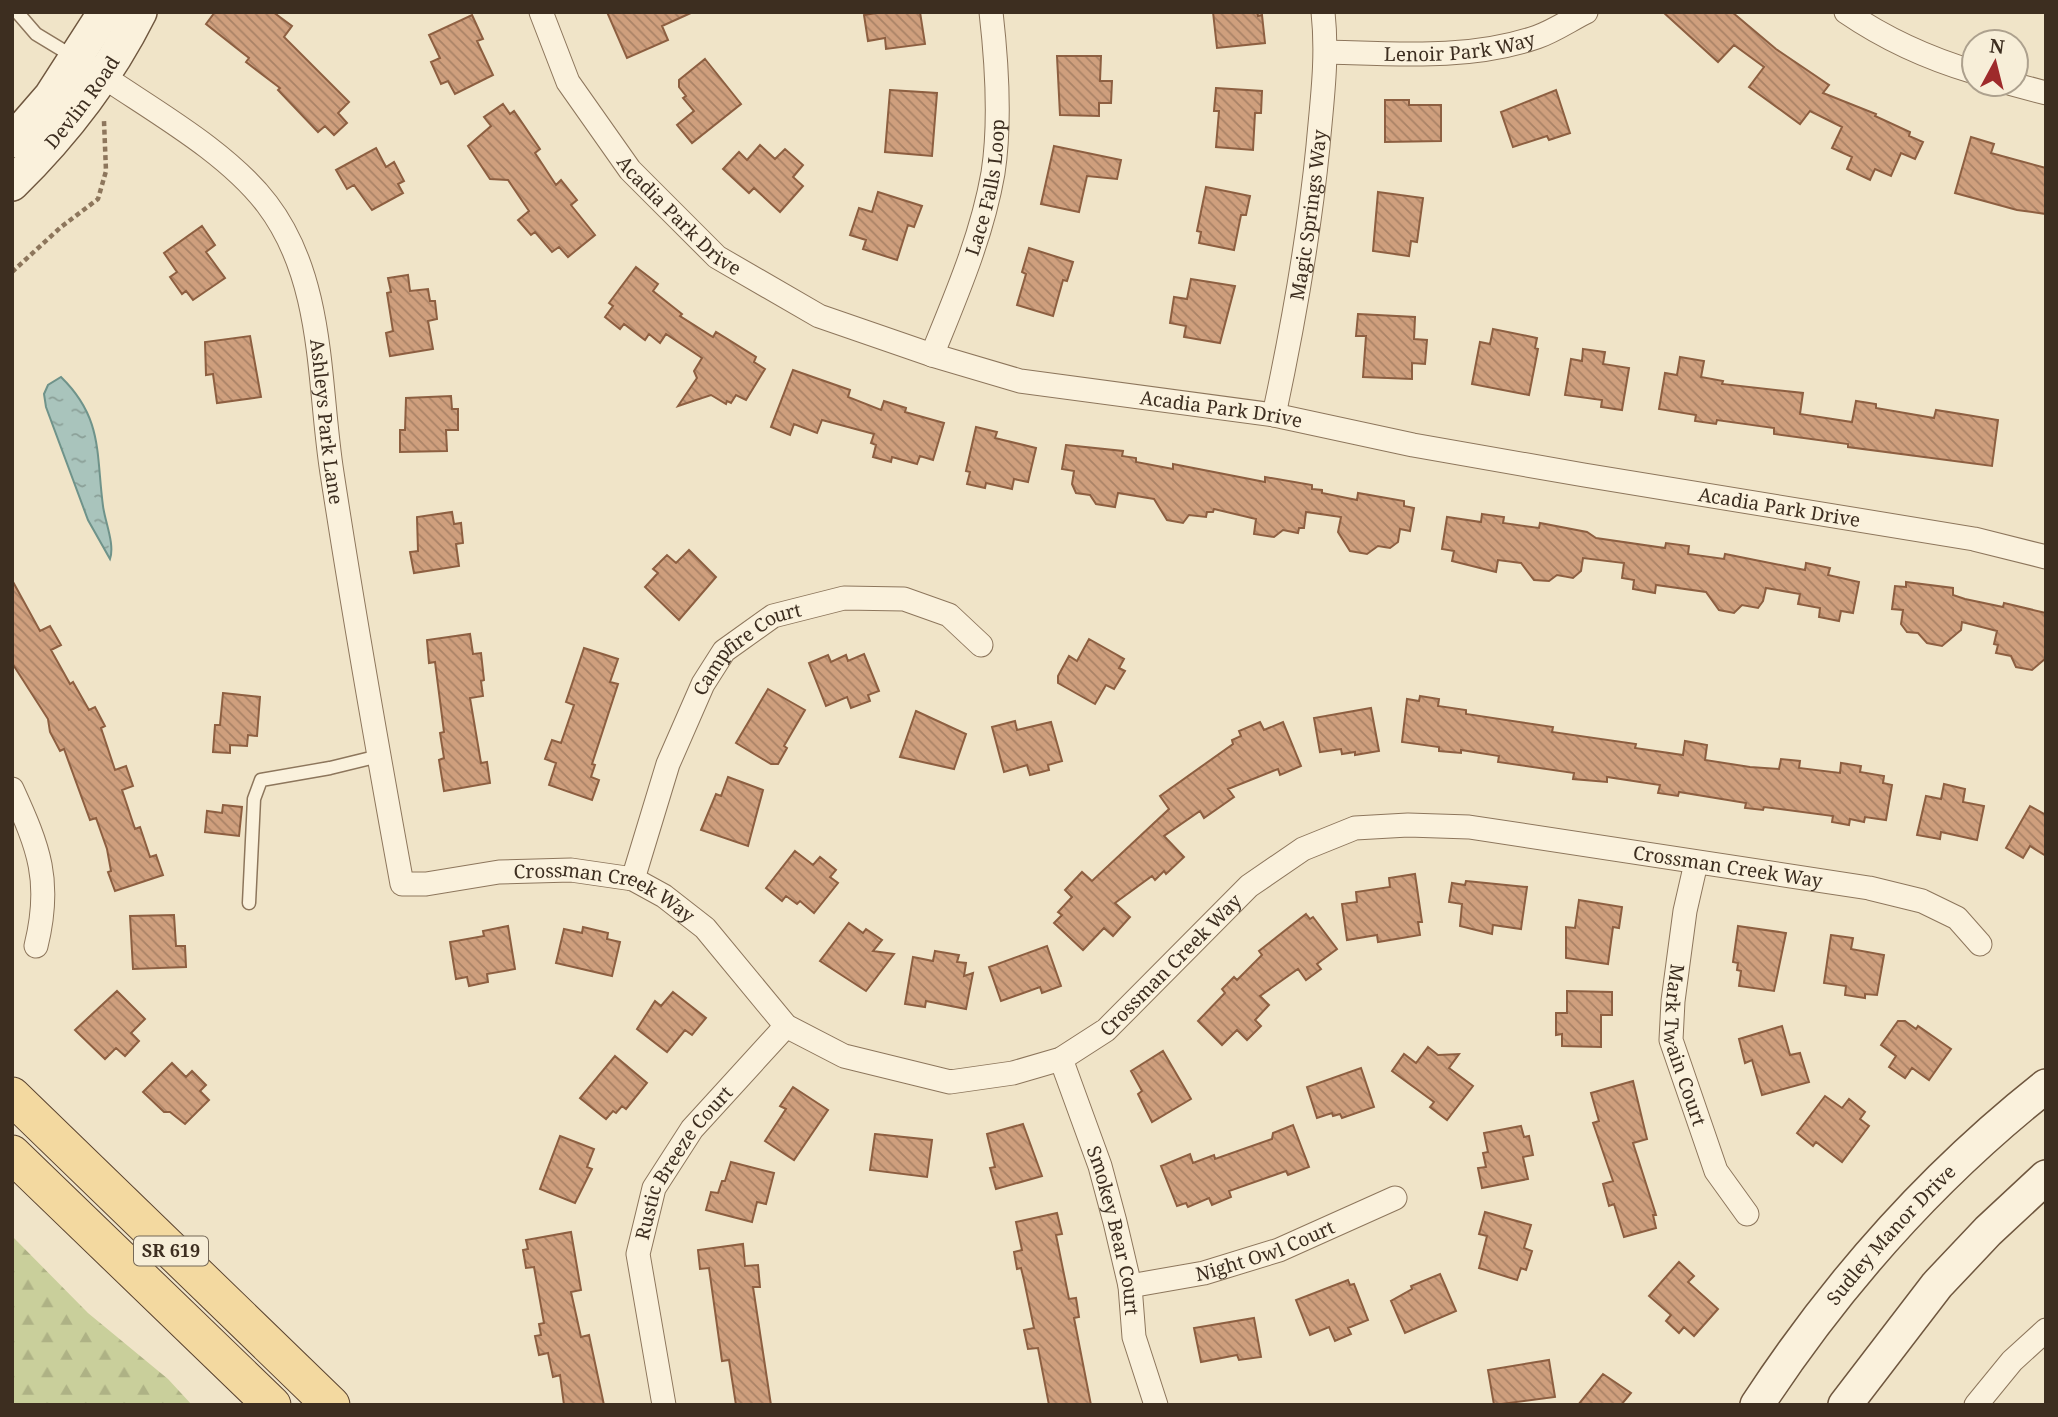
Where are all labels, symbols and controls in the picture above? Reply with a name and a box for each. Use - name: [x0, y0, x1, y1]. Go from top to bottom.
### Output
- street label: Lenoir Park Way: [1384, 25, 1539, 67]
- north arrow: [1960, 28, 2030, 98]
- text: N: [1988, 32, 2006, 60]
- street label: Devlin Road: [39, 50, 126, 154]
- street label: Lace Falls Loop: [959, 119, 1010, 259]
- street label: Magic Springs Way: [1284, 128, 1332, 302]
- street label: Acadia Park Drive: [611, 151, 746, 281]
- street label: Ashleys Park Lane: [304, 337, 350, 506]
- street label: Acadia Park Drive: [1138, 384, 1305, 434]
- street label: Acadia Park Drive: [1697, 481, 1862, 533]
- street label: Campfire Court: [687, 596, 804, 699]
- street label: Crossman Creek Way: [1631, 839, 1825, 894]
- street label: Crossman Creek Way: [513, 856, 701, 929]
- street label: Crossman Creek Way: [1094, 888, 1247, 1042]
- street label: Mark Twain Court: [1658, 963, 1713, 1130]
- street label: Rustic Breeze Court: [629, 1080, 738, 1242]
- street label: Smokey Bear Court: [1081, 1142, 1145, 1316]
- street label: Sudley Manor Drive: [1820, 1159, 1961, 1311]
- street label: Night Owl Court: [1194, 1214, 1339, 1287]
- road number: SR 619: [134, 1236, 208, 1266]

